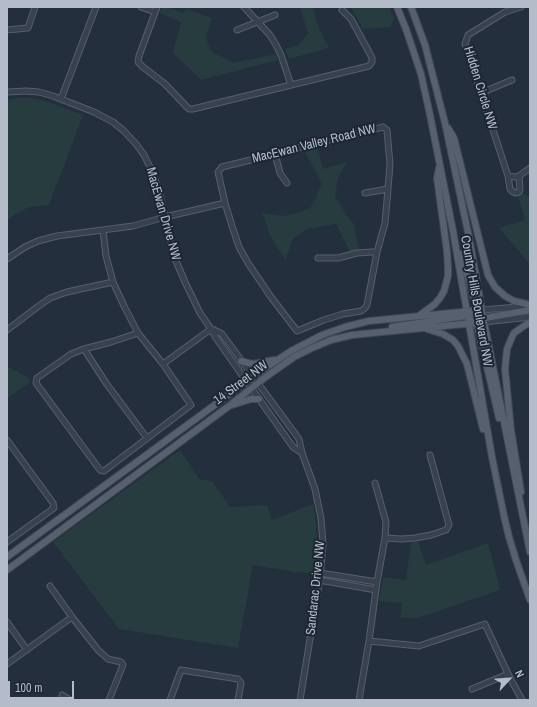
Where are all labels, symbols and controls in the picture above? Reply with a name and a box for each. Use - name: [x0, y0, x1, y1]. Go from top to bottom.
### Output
- street label: Hidden Circle NW: [460, 45, 500, 131]
- street label: MacEwan Valley Road NW: [250, 121, 378, 167]
- street label: MacEwan Drive NW: [142, 166, 184, 262]
- street label: Country Hills Boulevard NW: [457, 234, 495, 368]
- street label: 14 Street NW: [211, 358, 271, 408]
- street label: Sandarac Drive NW: [303, 540, 329, 636]
- north arrow: [489, 659, 529, 699]
- text: N: [512, 668, 528, 680]
- scale bar: [10, 673, 76, 699]
- text: 100 m: [15, 680, 42, 696]

